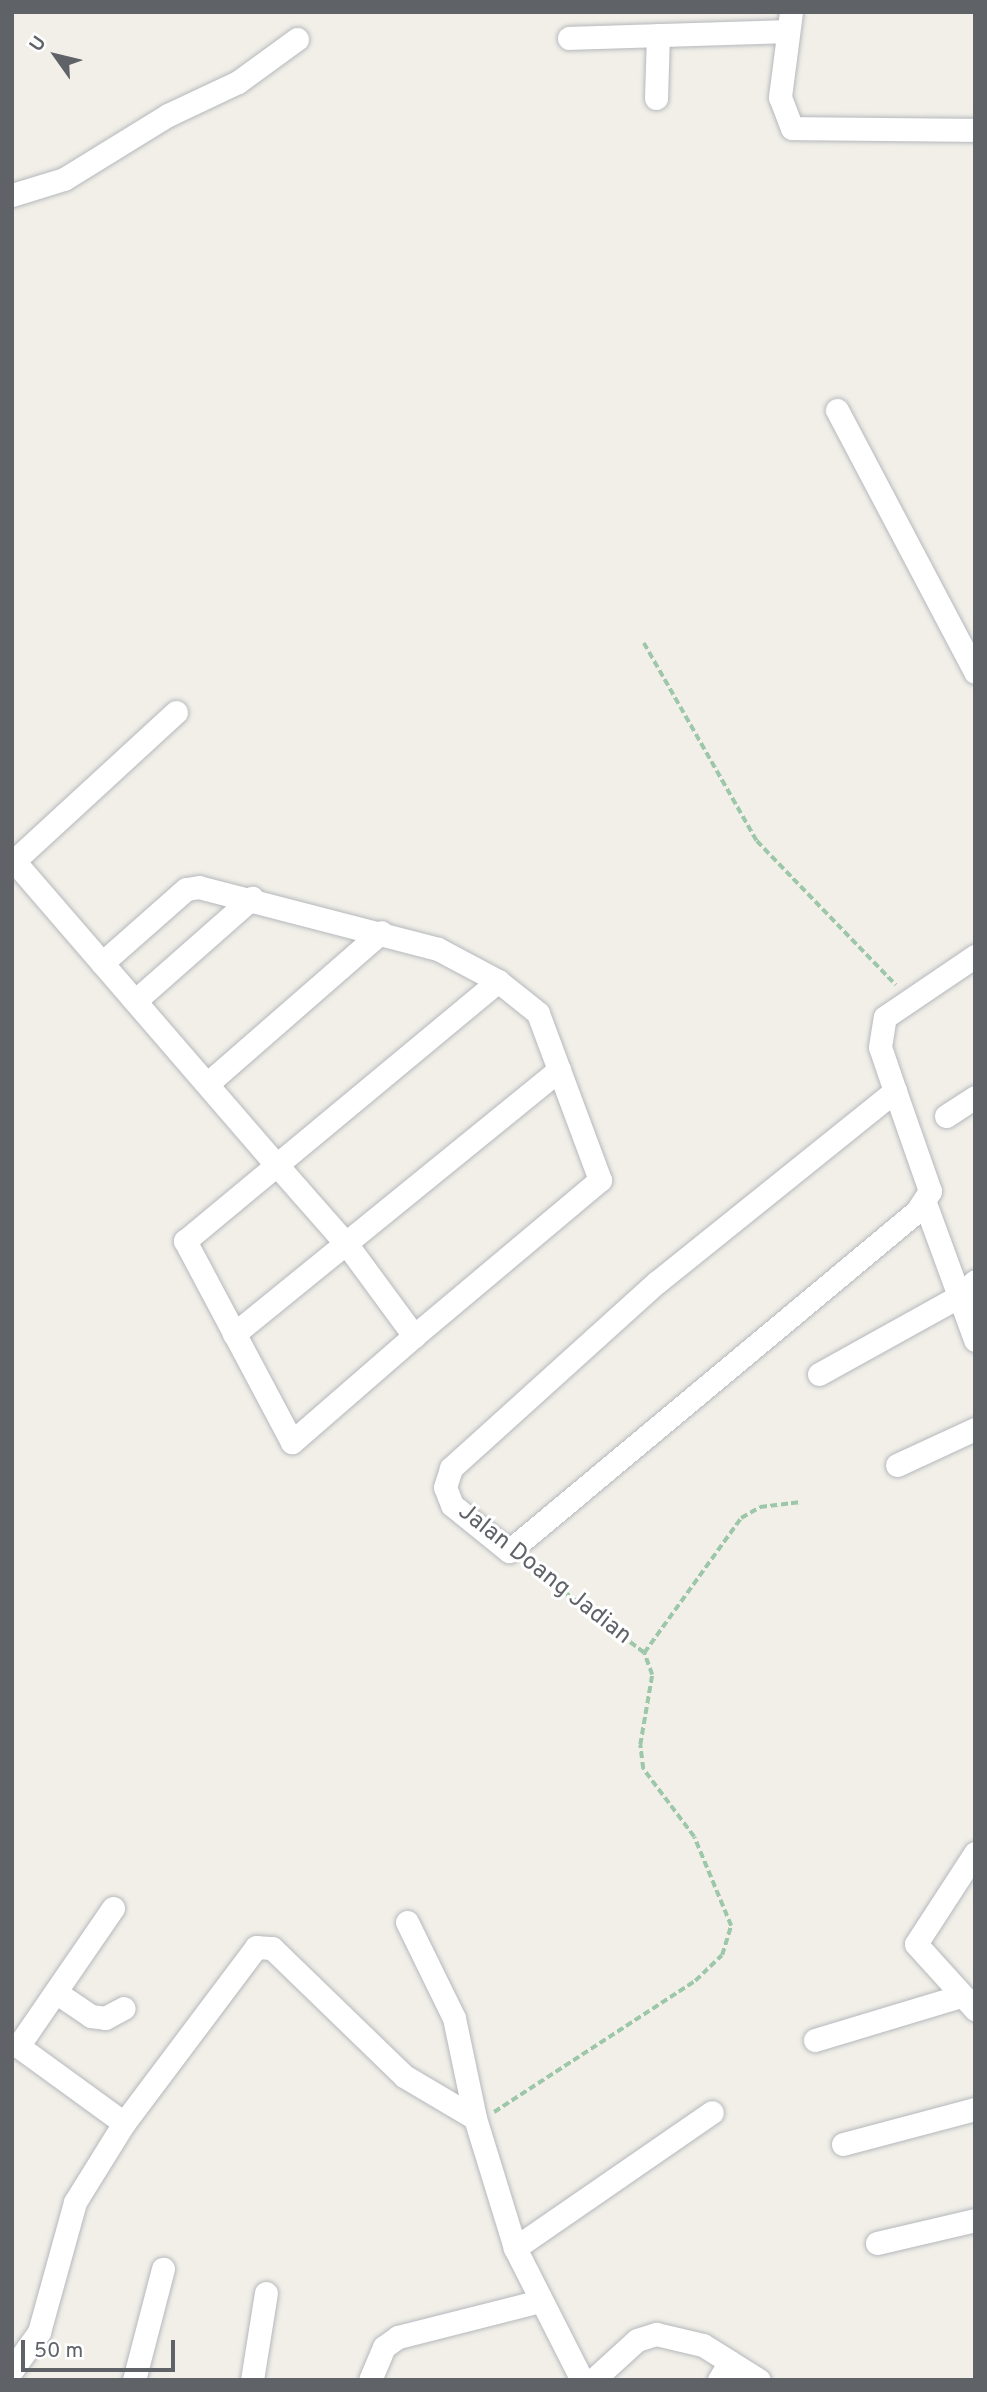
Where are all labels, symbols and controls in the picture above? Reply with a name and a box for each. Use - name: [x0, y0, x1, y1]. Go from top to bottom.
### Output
- north arrow: [21, 21, 91, 91]
- text: U: [25, 32, 52, 57]
- street label: Jalan Doang Jadian: [452, 1498, 636, 1652]
- scale bar: [24, 2326, 178, 2370]
- text: 50 m: [34, 2338, 83, 2365]

